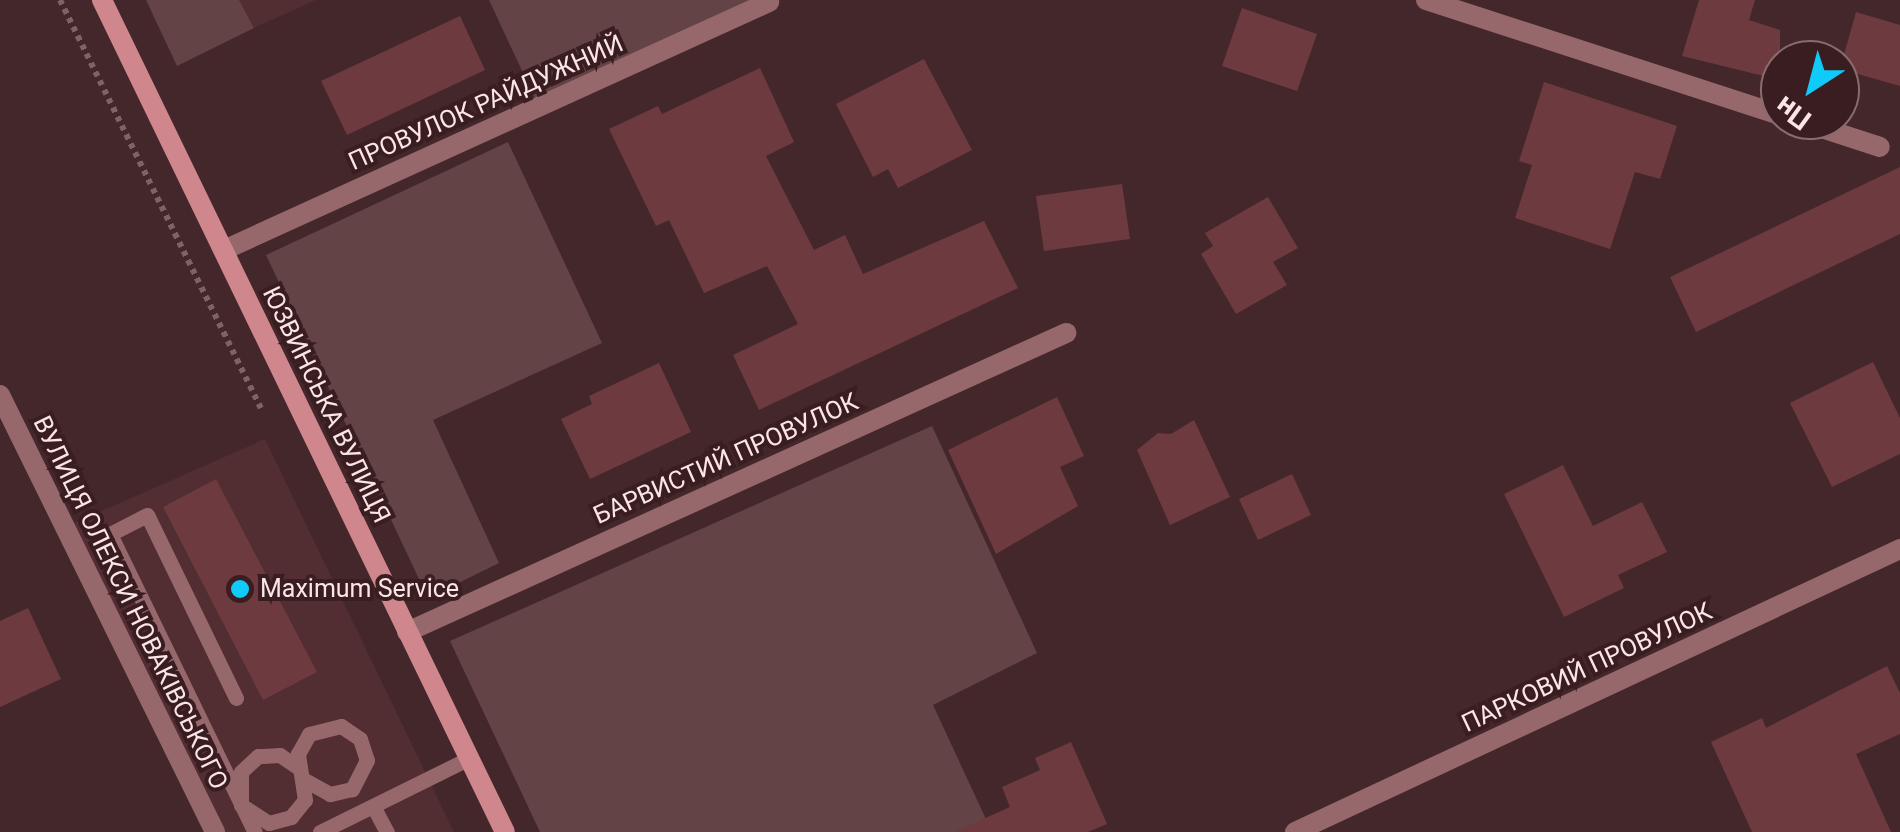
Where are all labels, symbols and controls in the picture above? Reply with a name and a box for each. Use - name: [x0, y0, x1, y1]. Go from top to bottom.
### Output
- street label: ПРОВУЛОК РАЙДУЖНИЙ: [344, 29, 628, 177]
- north arrow: [1760, 40, 1860, 140]
- text: Пн: [1769, 89, 1817, 137]
- street label: ЮЗВИНСЬКА ВУЛИЦЯ: [256, 282, 396, 528]
- street label: БАРВИСТИЙ ПРОВУЛОК: [589, 387, 863, 531]
- street label: ВУЛИЦЯ ОЛЕКСИ НОВАКІВСЬКОГО: [26, 411, 234, 795]
- place label: Maximum Service: [260, 574, 459, 604]
- marker: Maximum Service: [229, 578, 251, 600]
- street label: ПАРКОВИЙ ПРОВУЛОК: [1457, 597, 1717, 739]

